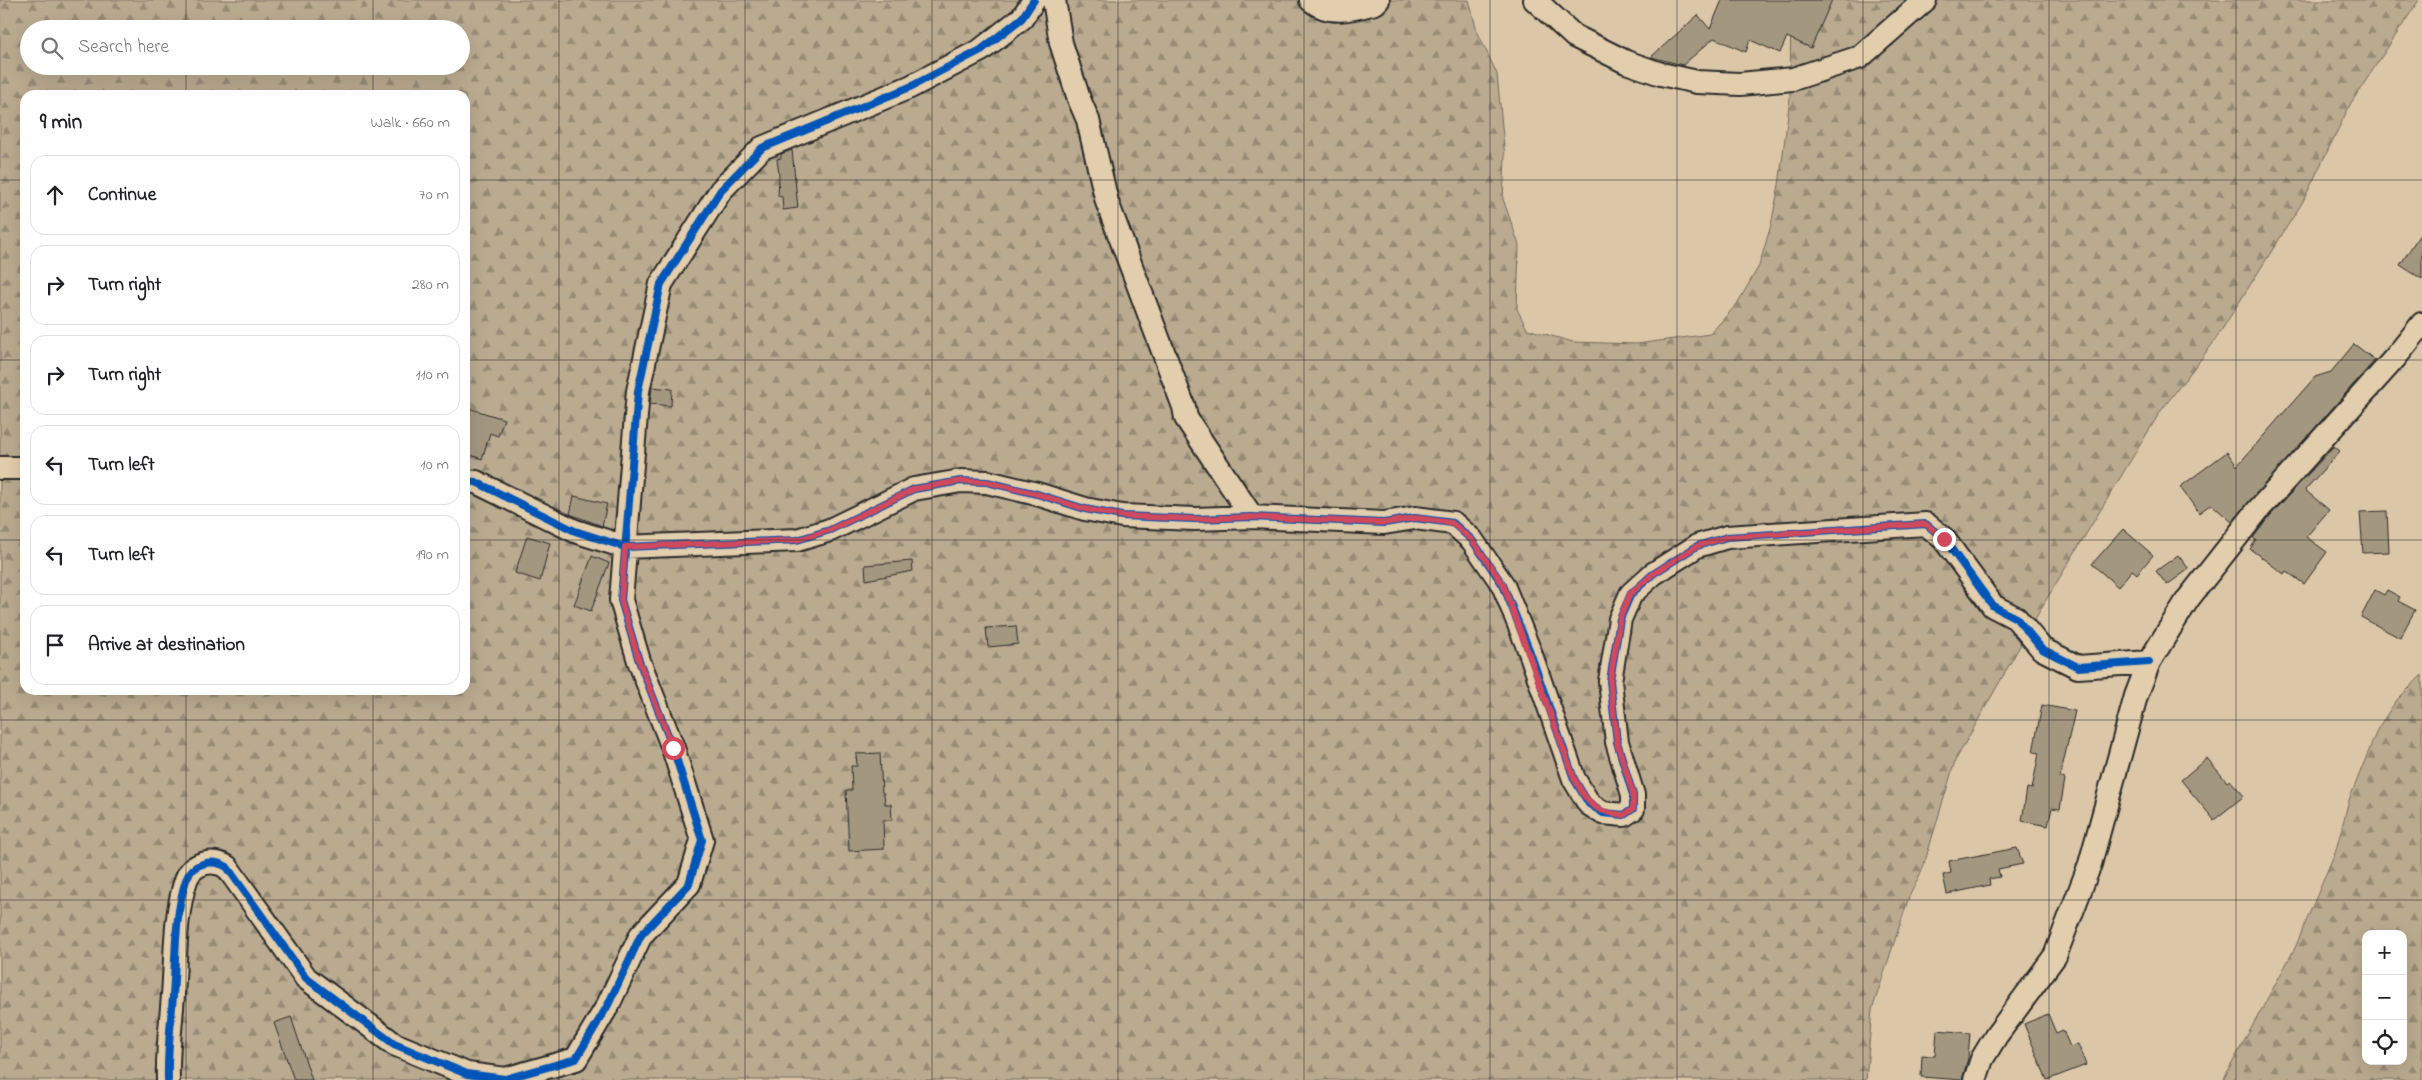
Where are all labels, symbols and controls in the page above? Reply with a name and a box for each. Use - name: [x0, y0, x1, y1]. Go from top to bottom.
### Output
- search box: [20, 20, 470, 75]
- icon: search: [38, 34, 66, 62]
- text: Search here: [78, 34, 169, 61]
- text: 9 min: [40, 108, 82, 138]
- text: Walk · 660 m: [370, 111, 450, 135]
- icon: ahead: [41, 181, 69, 209]
- text: Continue: [88, 182, 156, 209]
- text: 70 m: [419, 183, 449, 207]
- icon: right: [41, 271, 69, 299]
- text: Turn right: [88, 272, 161, 299]
- text: 280 m: [412, 273, 449, 297]
- icon: right: [41, 361, 69, 389]
- text: Turn right: [88, 362, 161, 389]
- text: 110 m: [415, 363, 449, 387]
- icon: left: [41, 451, 69, 479]
- text: Turn left: [88, 452, 155, 479]
- text: 10 m: [421, 453, 449, 477]
- route end: [1933, 528, 1956, 551]
- icon: left: [41, 541, 69, 569]
- text: Turn left: [88, 542, 155, 569]
- text: 190 m: [416, 543, 449, 567]
- icon: arrive: [41, 631, 69, 659]
- text: Arrive at destination: [88, 632, 245, 659]
- route start: [662, 737, 685, 760]
- map controls: [2362, 930, 2407, 1065]
- button: +: [2362, 930, 2407, 975]
- button: −: [2362, 975, 2407, 1020]
- button: locate: [2362, 1020, 2407, 1065]

